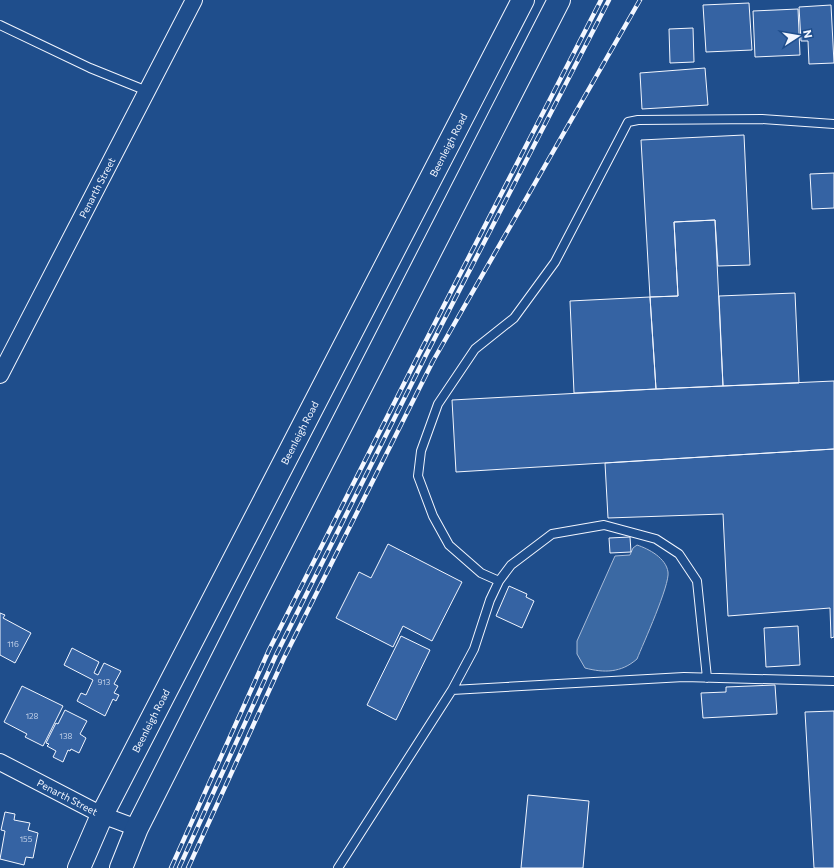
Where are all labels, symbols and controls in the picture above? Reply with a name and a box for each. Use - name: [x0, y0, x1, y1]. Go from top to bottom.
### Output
- north arrow: [778, 16, 818, 56]
- text: N: [801, 28, 815, 39]
- street label: Beenleigh Road: [427, 111, 470, 179]
- street label: Penarth Street: [76, 155, 118, 220]
- street label: Beenleigh Road: [278, 399, 321, 466]
- house number: 116: [7, 639, 19, 649]
- house number: 913: [98, 677, 111, 687]
- street label: Beenleigh Road: [129, 687, 172, 754]
- house number: 128: [26, 711, 38, 721]
- house number: 138: [60, 731, 73, 741]
- street label: Penarth Street: [35, 776, 100, 818]
- house number: 155: [20, 834, 33, 844]

